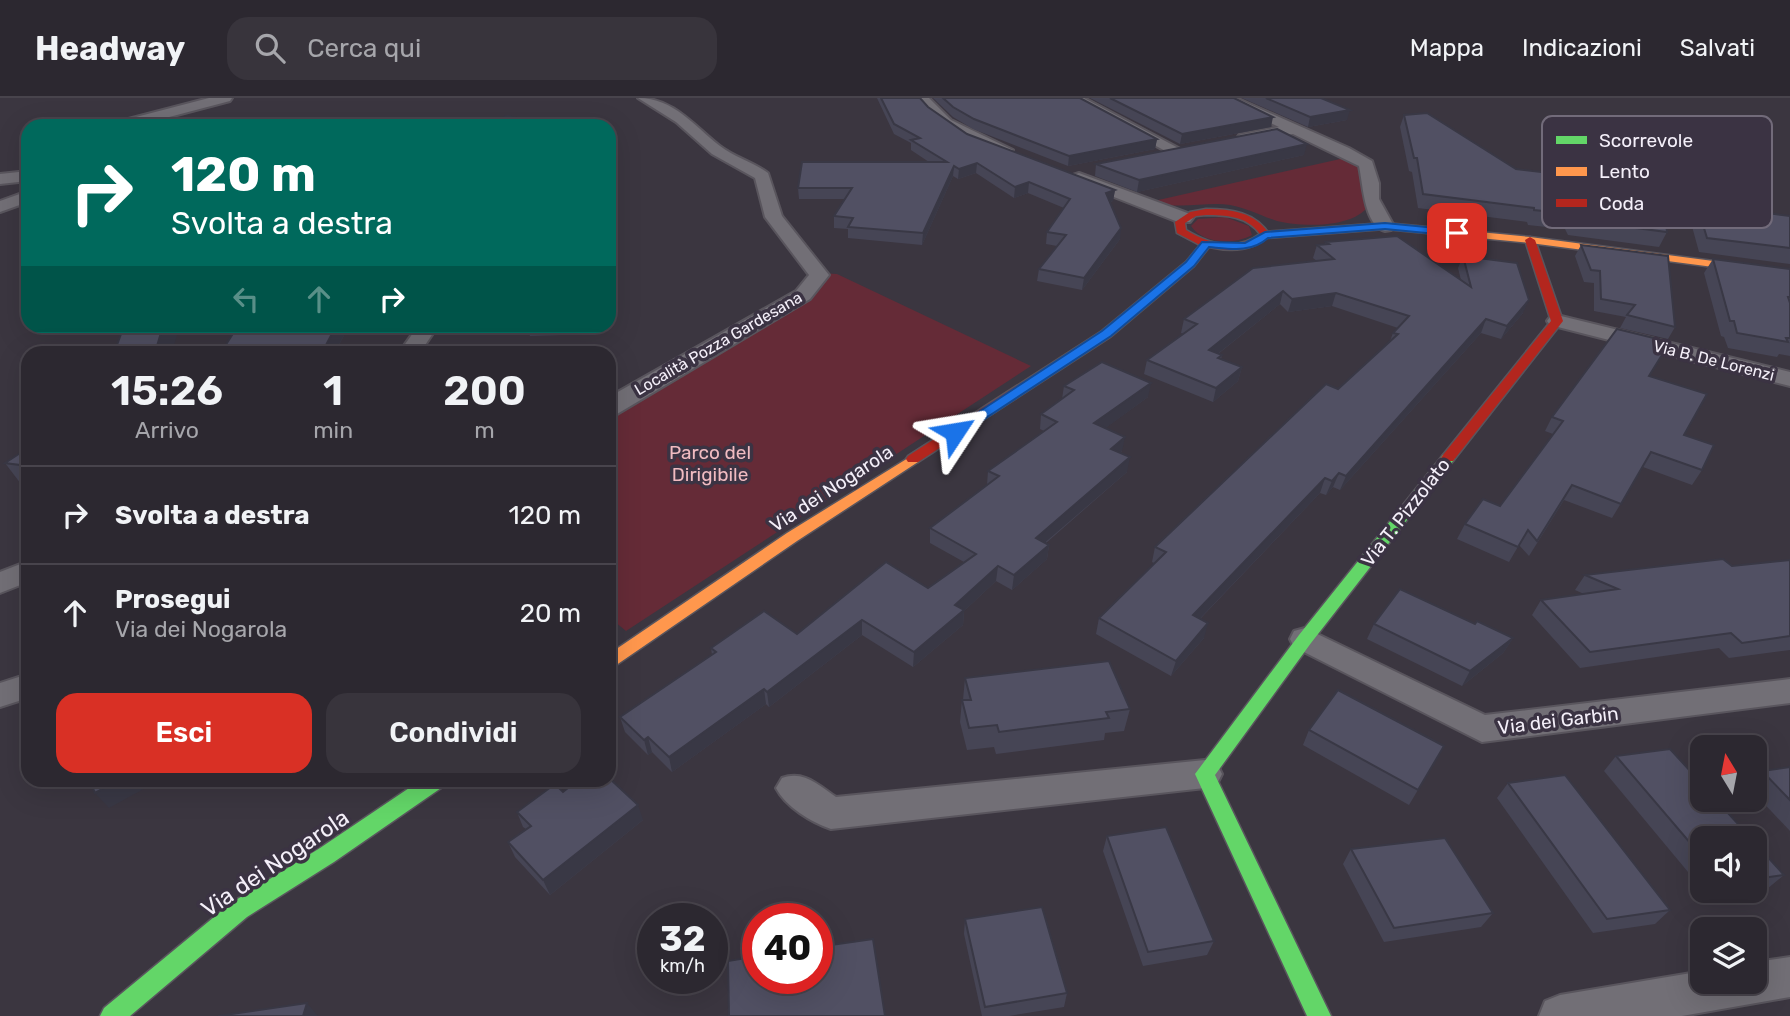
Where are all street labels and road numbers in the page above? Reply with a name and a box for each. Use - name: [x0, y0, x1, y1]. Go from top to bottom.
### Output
- street label: Località Pozza Gardesana: [631, 288, 805, 399]
- street label: Via B. De Lorenzi: [1651, 336, 1776, 385]
- street label: Via dei Nogarola: [765, 440, 897, 537]
- street label: Via T. Pizzolato: [1356, 454, 1455, 571]
- street label: Via dei Garbin: [1496, 702, 1620, 739]
- street label: Via dei Nogarola: [196, 803, 354, 923]

